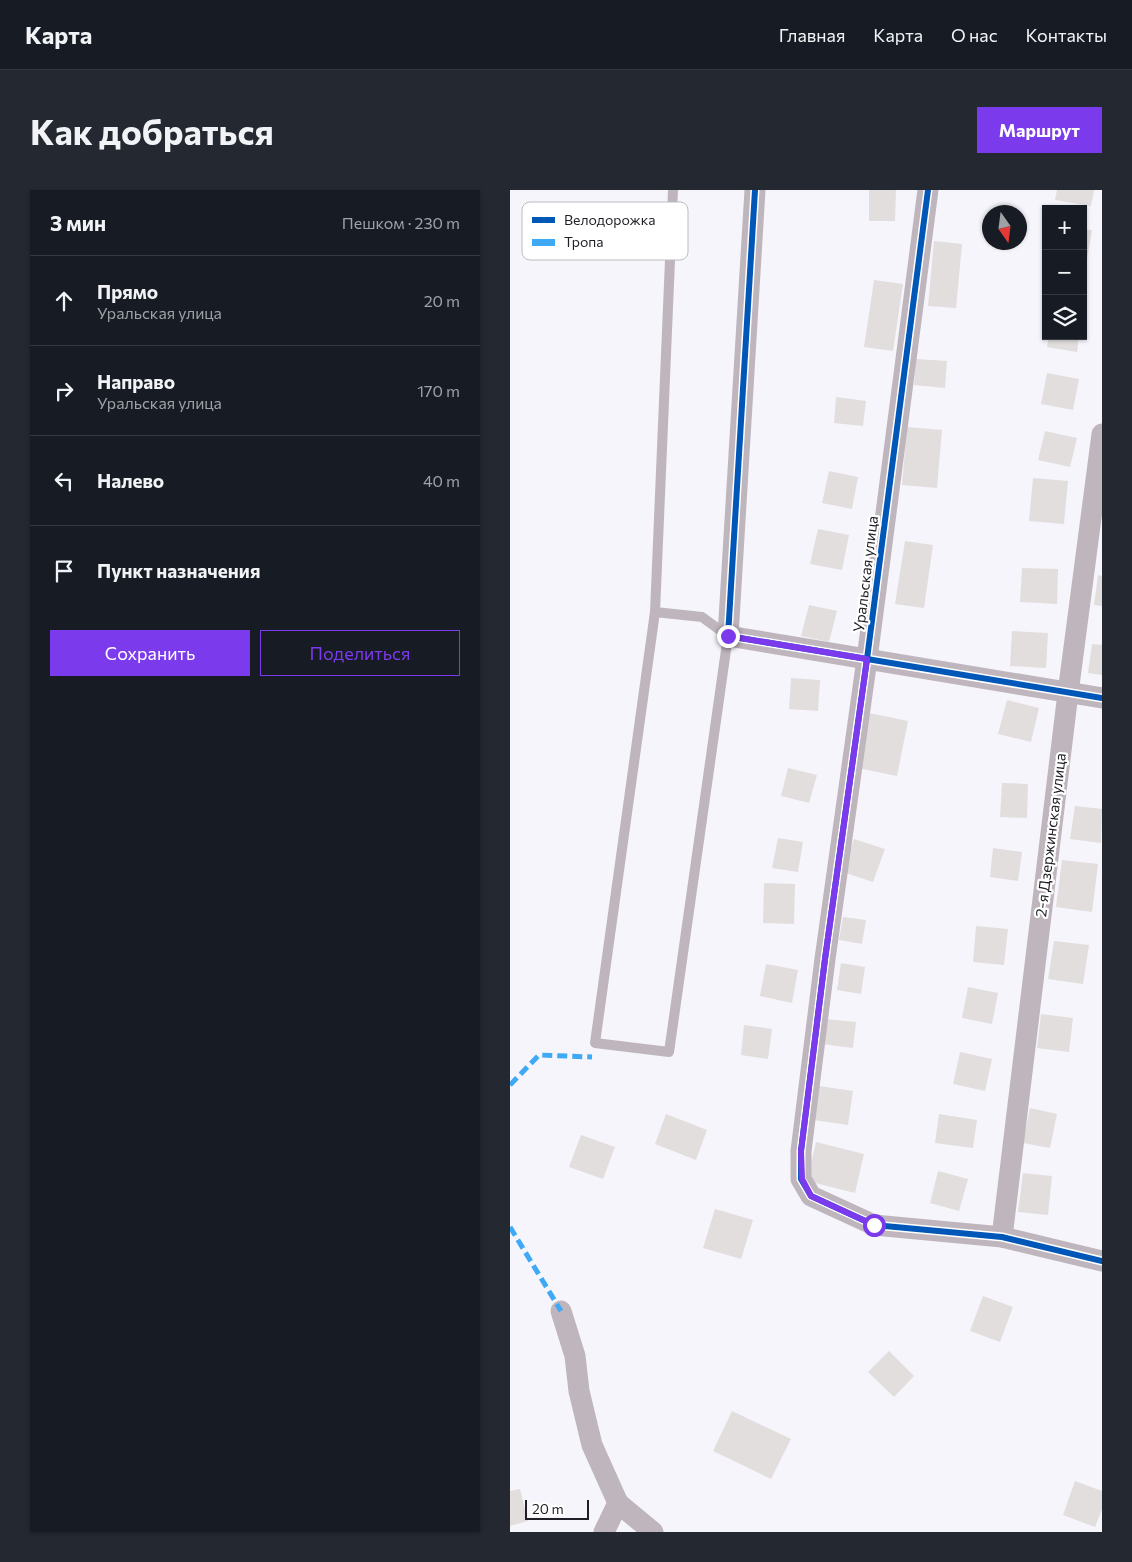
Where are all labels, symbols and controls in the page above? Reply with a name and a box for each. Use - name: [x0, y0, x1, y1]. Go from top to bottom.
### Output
- text: Карта: [25, 20, 92, 49]
- text: Главная: [779, 24, 845, 46]
- text: Карта: [873, 24, 923, 46]
- text: О нас: [951, 24, 998, 46]
- text: Контакты: [1026, 24, 1107, 46]
- button: Маршрут: [977, 107, 1102, 153]
- text: Как добраться: [30, 109, 274, 152]
- legend: [522, 202, 688, 260]
- north arrow: [982, 205, 1027, 250]
- map controls: [1042, 205, 1087, 340]
- button: +: [1042, 205, 1087, 250]
- text: 3 мин: [50, 210, 106, 235]
- text: Велодорожка: [564, 211, 655, 228]
- text: Пешком · 230 m: [342, 213, 460, 232]
- text: Тропа: [564, 233, 604, 250]
- button: −: [1042, 250, 1087, 295]
- text: Прямо: [97, 280, 158, 303]
- icon: ahead: [50, 287, 78, 315]
- text: 20 m: [424, 291, 460, 310]
- button: layers: [1042, 295, 1087, 340]
- text: Уральская улица: [97, 303, 222, 322]
- text: Направо: [97, 370, 175, 393]
- icon: right: [50, 377, 78, 405]
- text: 170 m: [417, 381, 460, 400]
- text: Уральская улица: [97, 393, 222, 412]
- icon: left: [50, 467, 78, 495]
- text: Налево: [97, 469, 164, 492]
- text: 40 m: [423, 471, 460, 490]
- street label: Уральская улица: [849, 515, 881, 633]
- icon: arrive: [50, 557, 78, 585]
- text: Пункт назначения: [97, 559, 260, 582]
- route end: [717, 625, 740, 648]
- button: Сохранить: [50, 630, 250, 676]
- button: Поделиться: [260, 630, 460, 676]
- street label: 2-я Дзержинская улица: [1031, 752, 1069, 918]
- route start: [863, 1214, 886, 1237]
- scale bar: [525, 1497, 589, 1520]
- text: 20 m: [532, 1500, 564, 1517]

